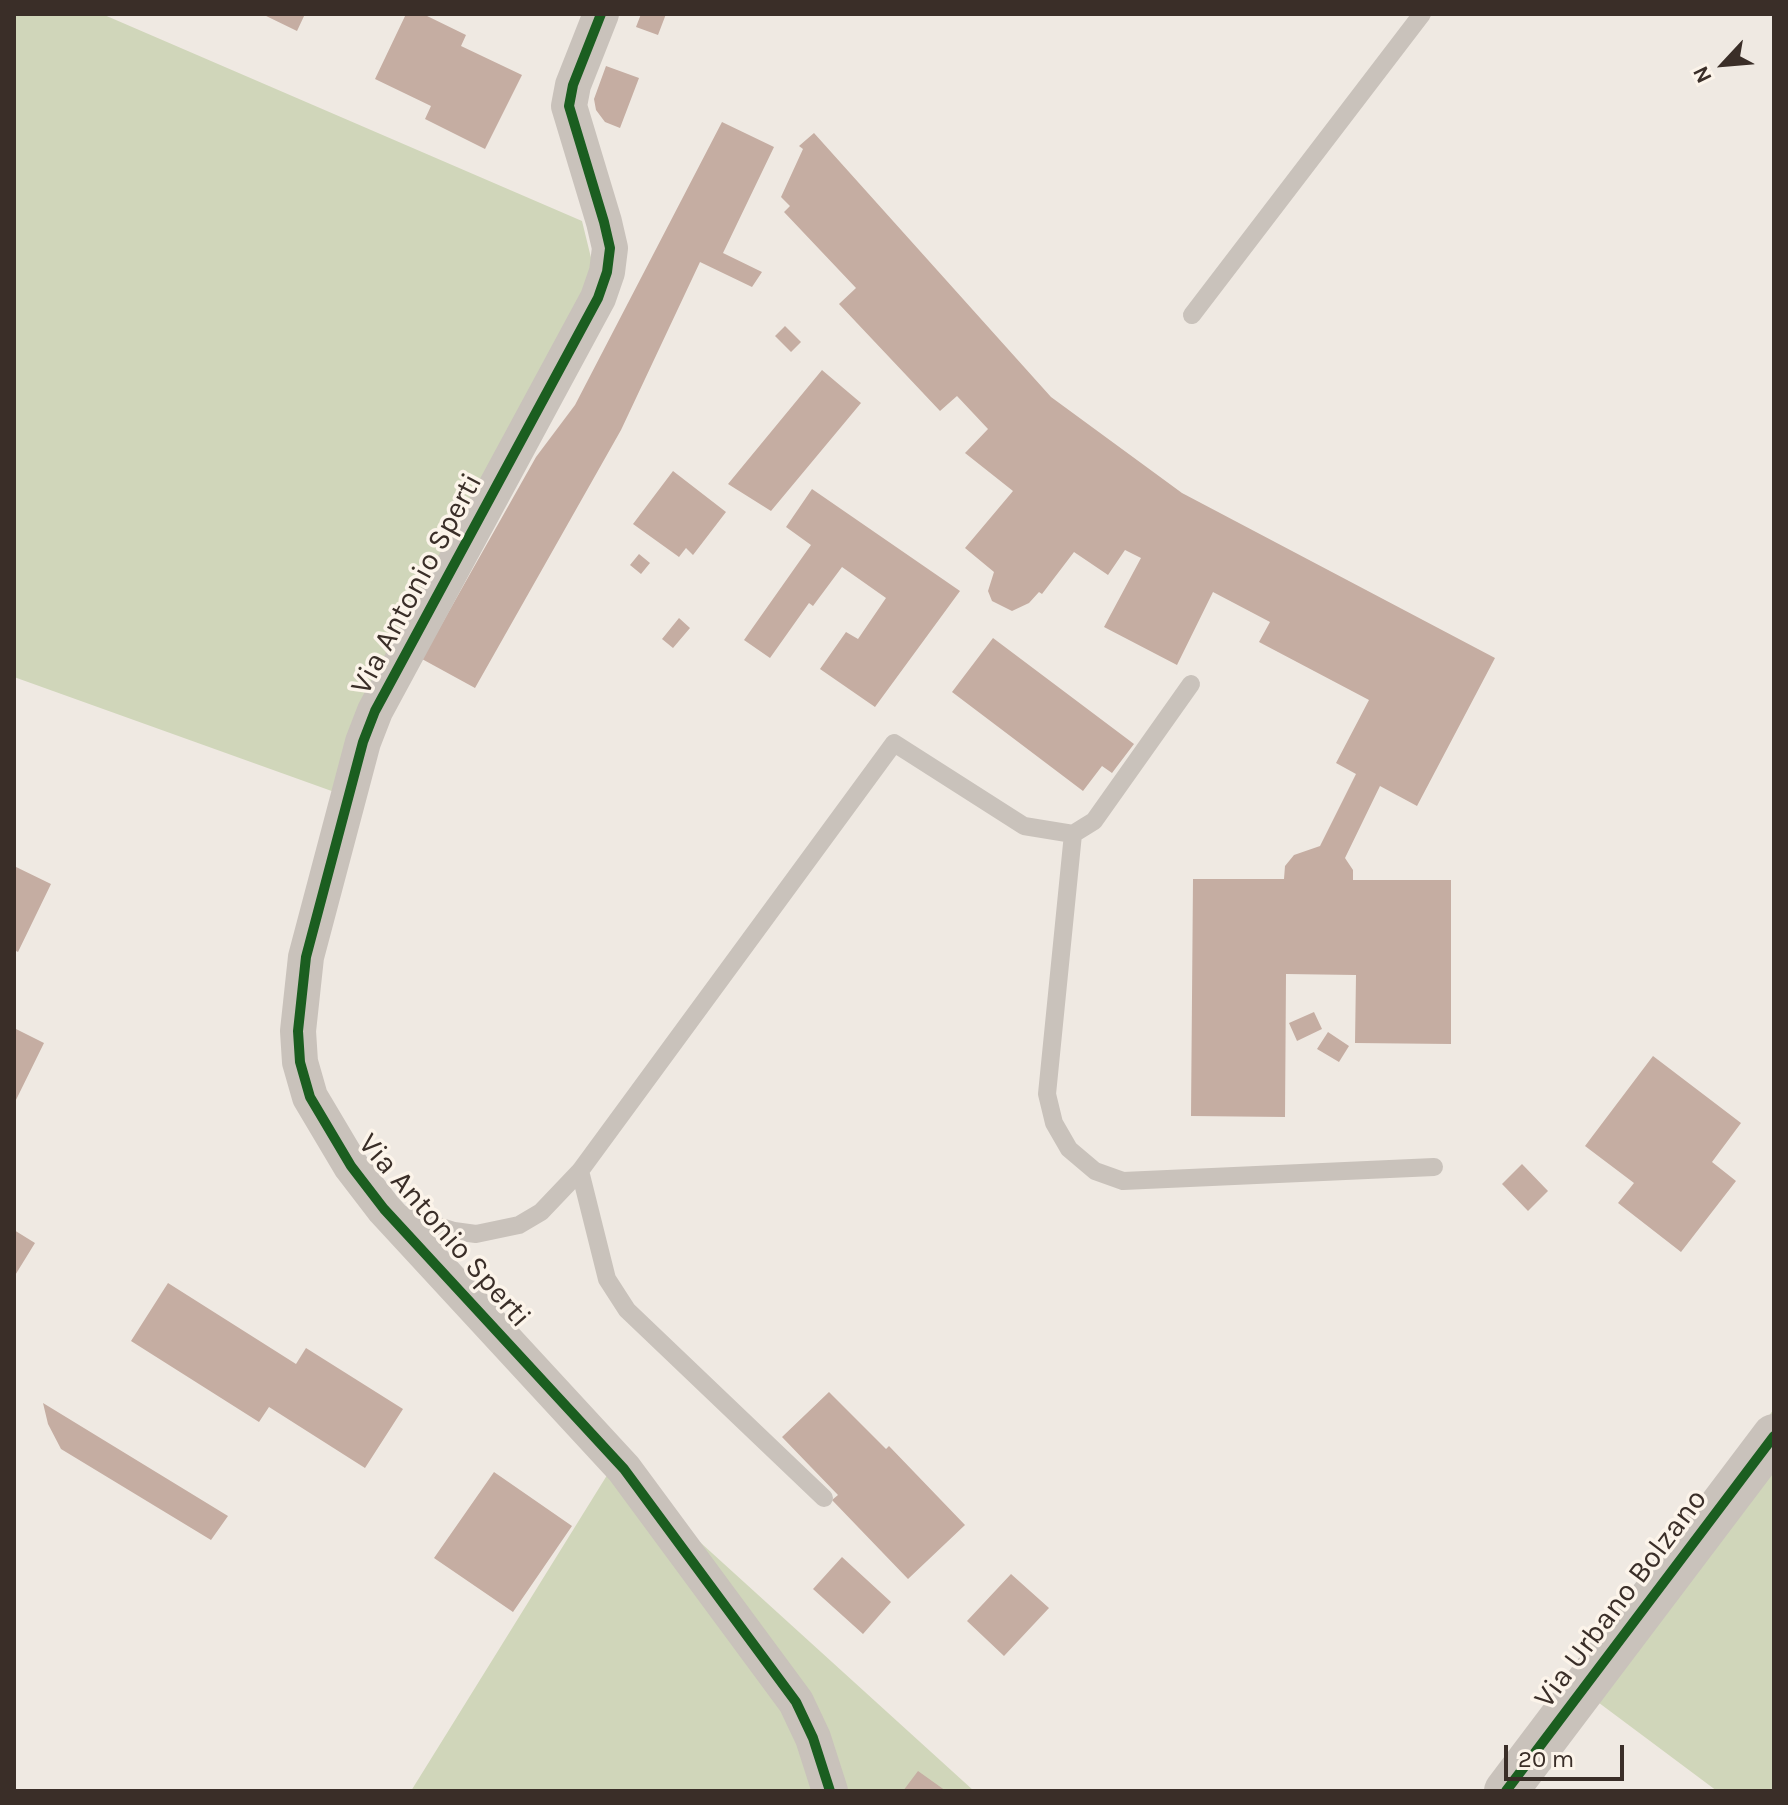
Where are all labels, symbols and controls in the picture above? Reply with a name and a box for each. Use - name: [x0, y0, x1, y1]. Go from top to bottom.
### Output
- north arrow: [1684, 24, 1764, 104]
- text: N: [1687, 62, 1718, 87]
- street label: Via Antonio Sperti: [344, 467, 490, 701]
- street label: Via Antonio Sperti: [350, 1127, 538, 1335]
- street label: Via Urbano Bolzano: [1527, 1483, 1715, 1715]
- scale bar: [1508, 1729, 1628, 1779]
- text: 20 m: [1518, 1745, 1574, 1773]

